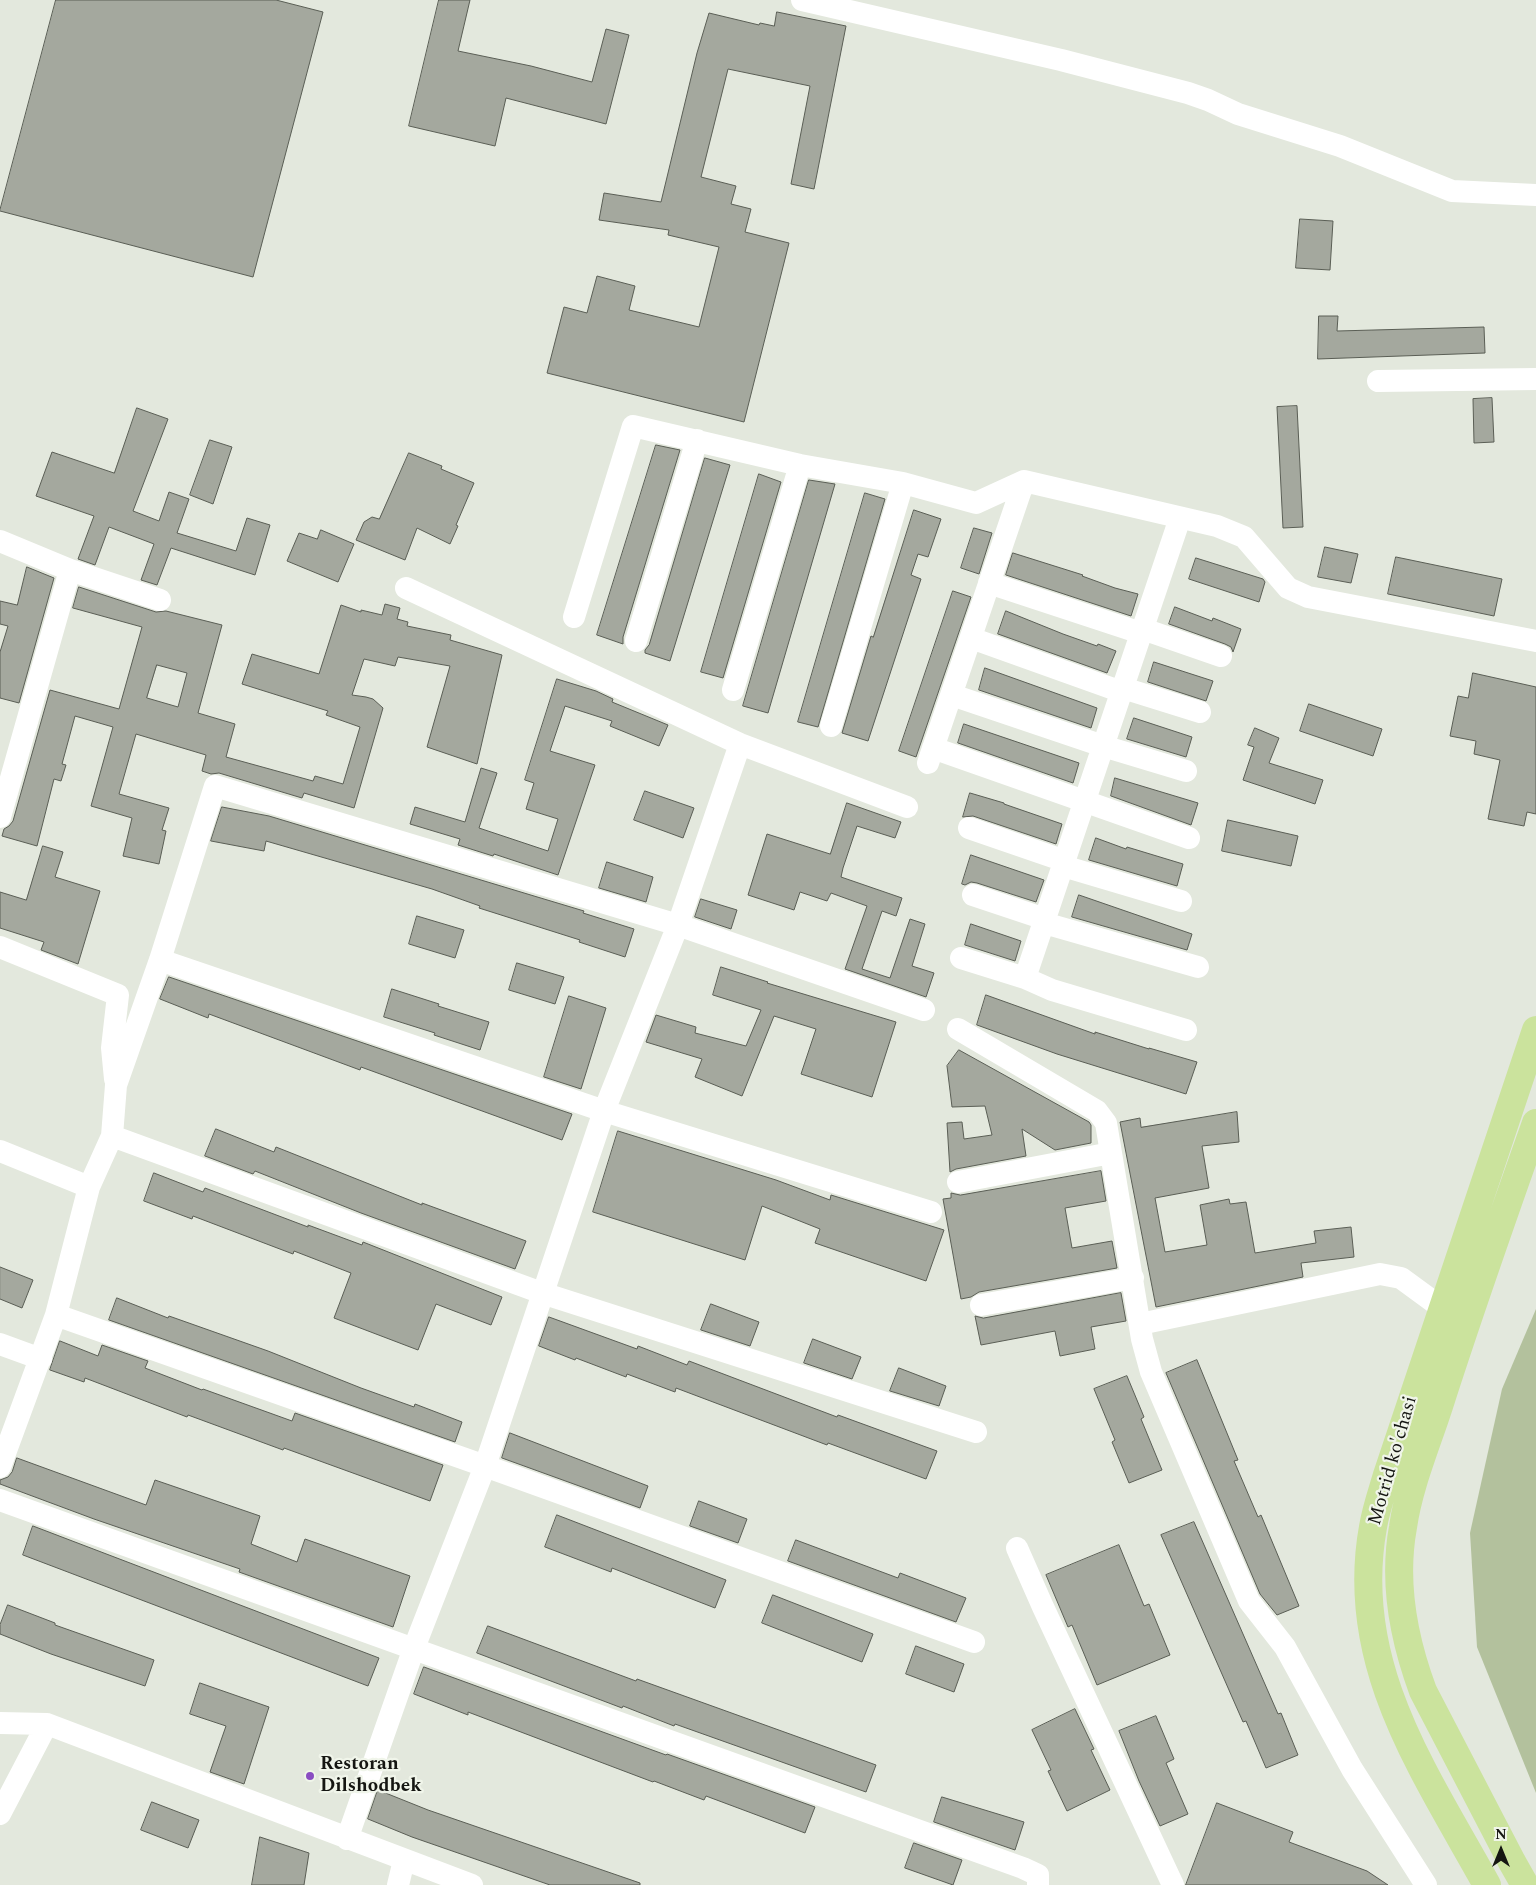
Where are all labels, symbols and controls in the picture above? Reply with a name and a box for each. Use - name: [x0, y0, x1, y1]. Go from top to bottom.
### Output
- street label: Motrid ko'chasi: [1365, 1394, 1423, 1528]
- place label: Restoran Dilshodbek: [320, 1754, 422, 1798]
- marker: Restoran Dilshodbek: [304, 1770, 316, 1782]
- text: N: [1495, 1824, 1507, 1845]
- north arrow: [1476, 1825, 1526, 1875]

